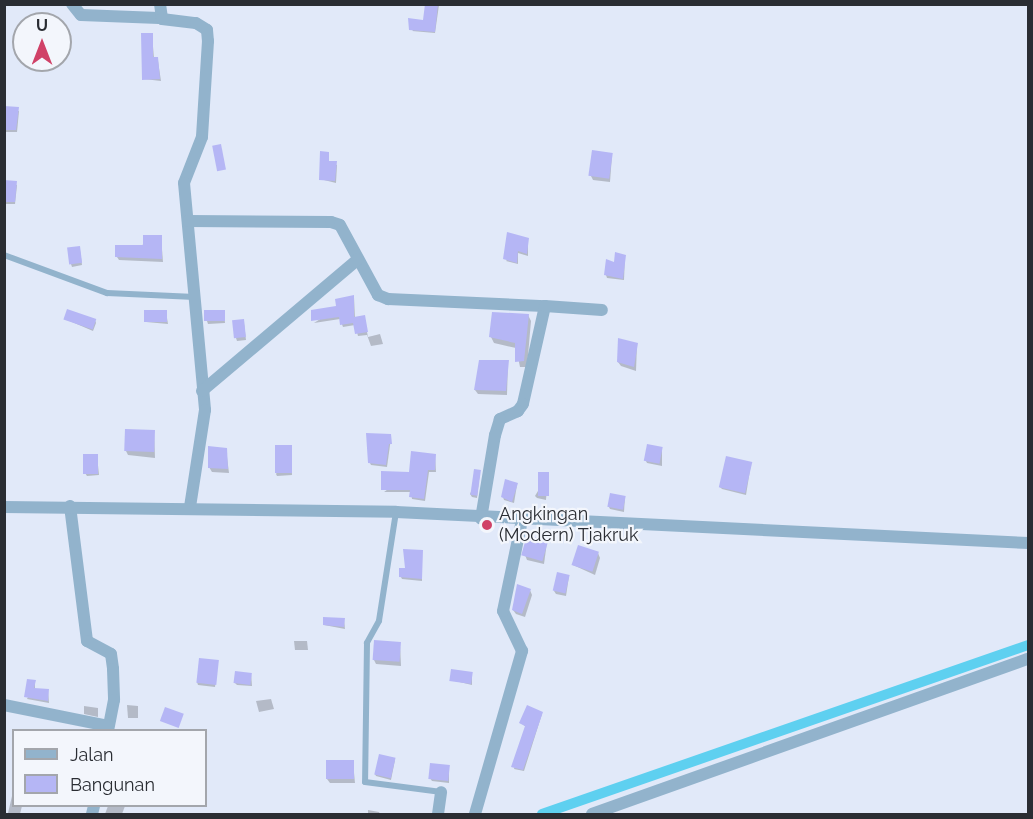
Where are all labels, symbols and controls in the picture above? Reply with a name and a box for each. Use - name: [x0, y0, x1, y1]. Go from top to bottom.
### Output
- north arrow: [12, 12, 72, 72]
- text: U: [36, 16, 48, 35]
- place label: Angkingan (Modern) Tjakruk: [499, 504, 639, 546]
- marker: Angkingan (Modern) Tjakruk: [480, 518, 494, 532]
- legend: [12, 729, 207, 807]
- text: Jalan: [70, 744, 114, 765]
- text: Bangunan: [70, 774, 155, 795]

